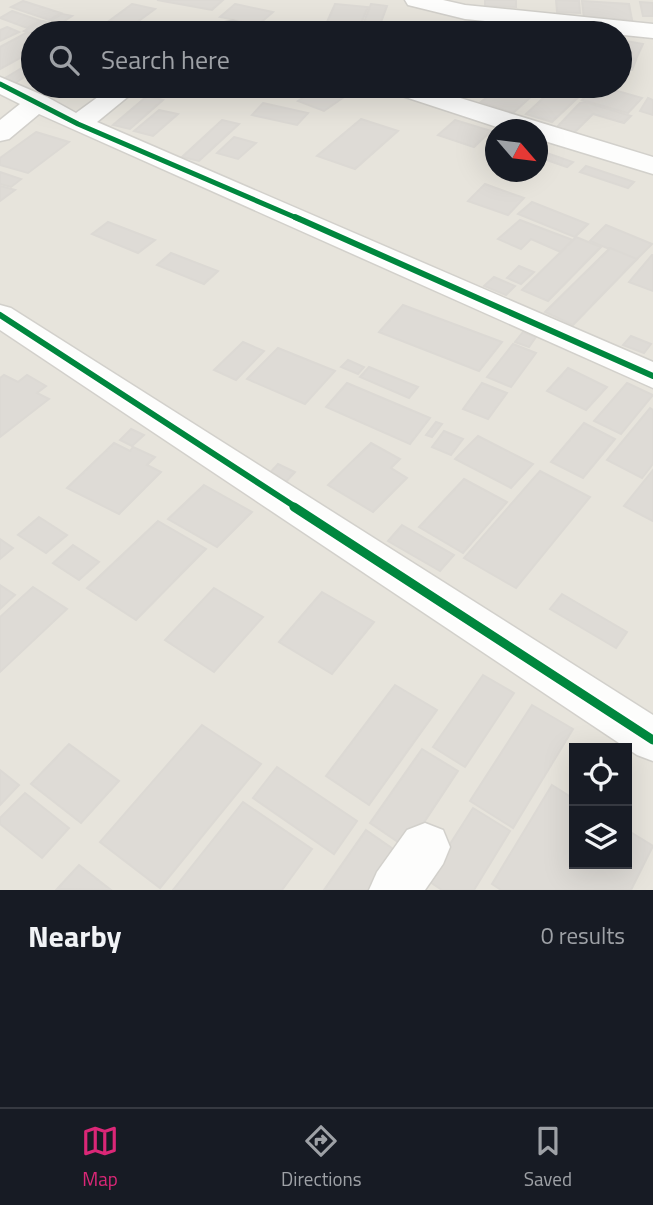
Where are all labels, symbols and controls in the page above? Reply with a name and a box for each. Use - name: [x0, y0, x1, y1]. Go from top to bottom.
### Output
- search box: [21, 21, 632, 98]
- text: Search here: [101, 40, 230, 79]
- icon: search: [45, 41, 83, 79]
- north arrow: [485, 119, 548, 182]
- map controls: [569, 743, 632, 869]
- button: locate: [569, 743, 632, 806]
- button: layers: [569, 806, 632, 869]
- text: Nearby: [28, 913, 121, 959]
- text: 0 results: [541, 918, 625, 953]
- tab: Map: [81, 1122, 119, 1193]
- tab: Directions: [281, 1122, 362, 1193]
- tab: Saved: [524, 1122, 572, 1193]

